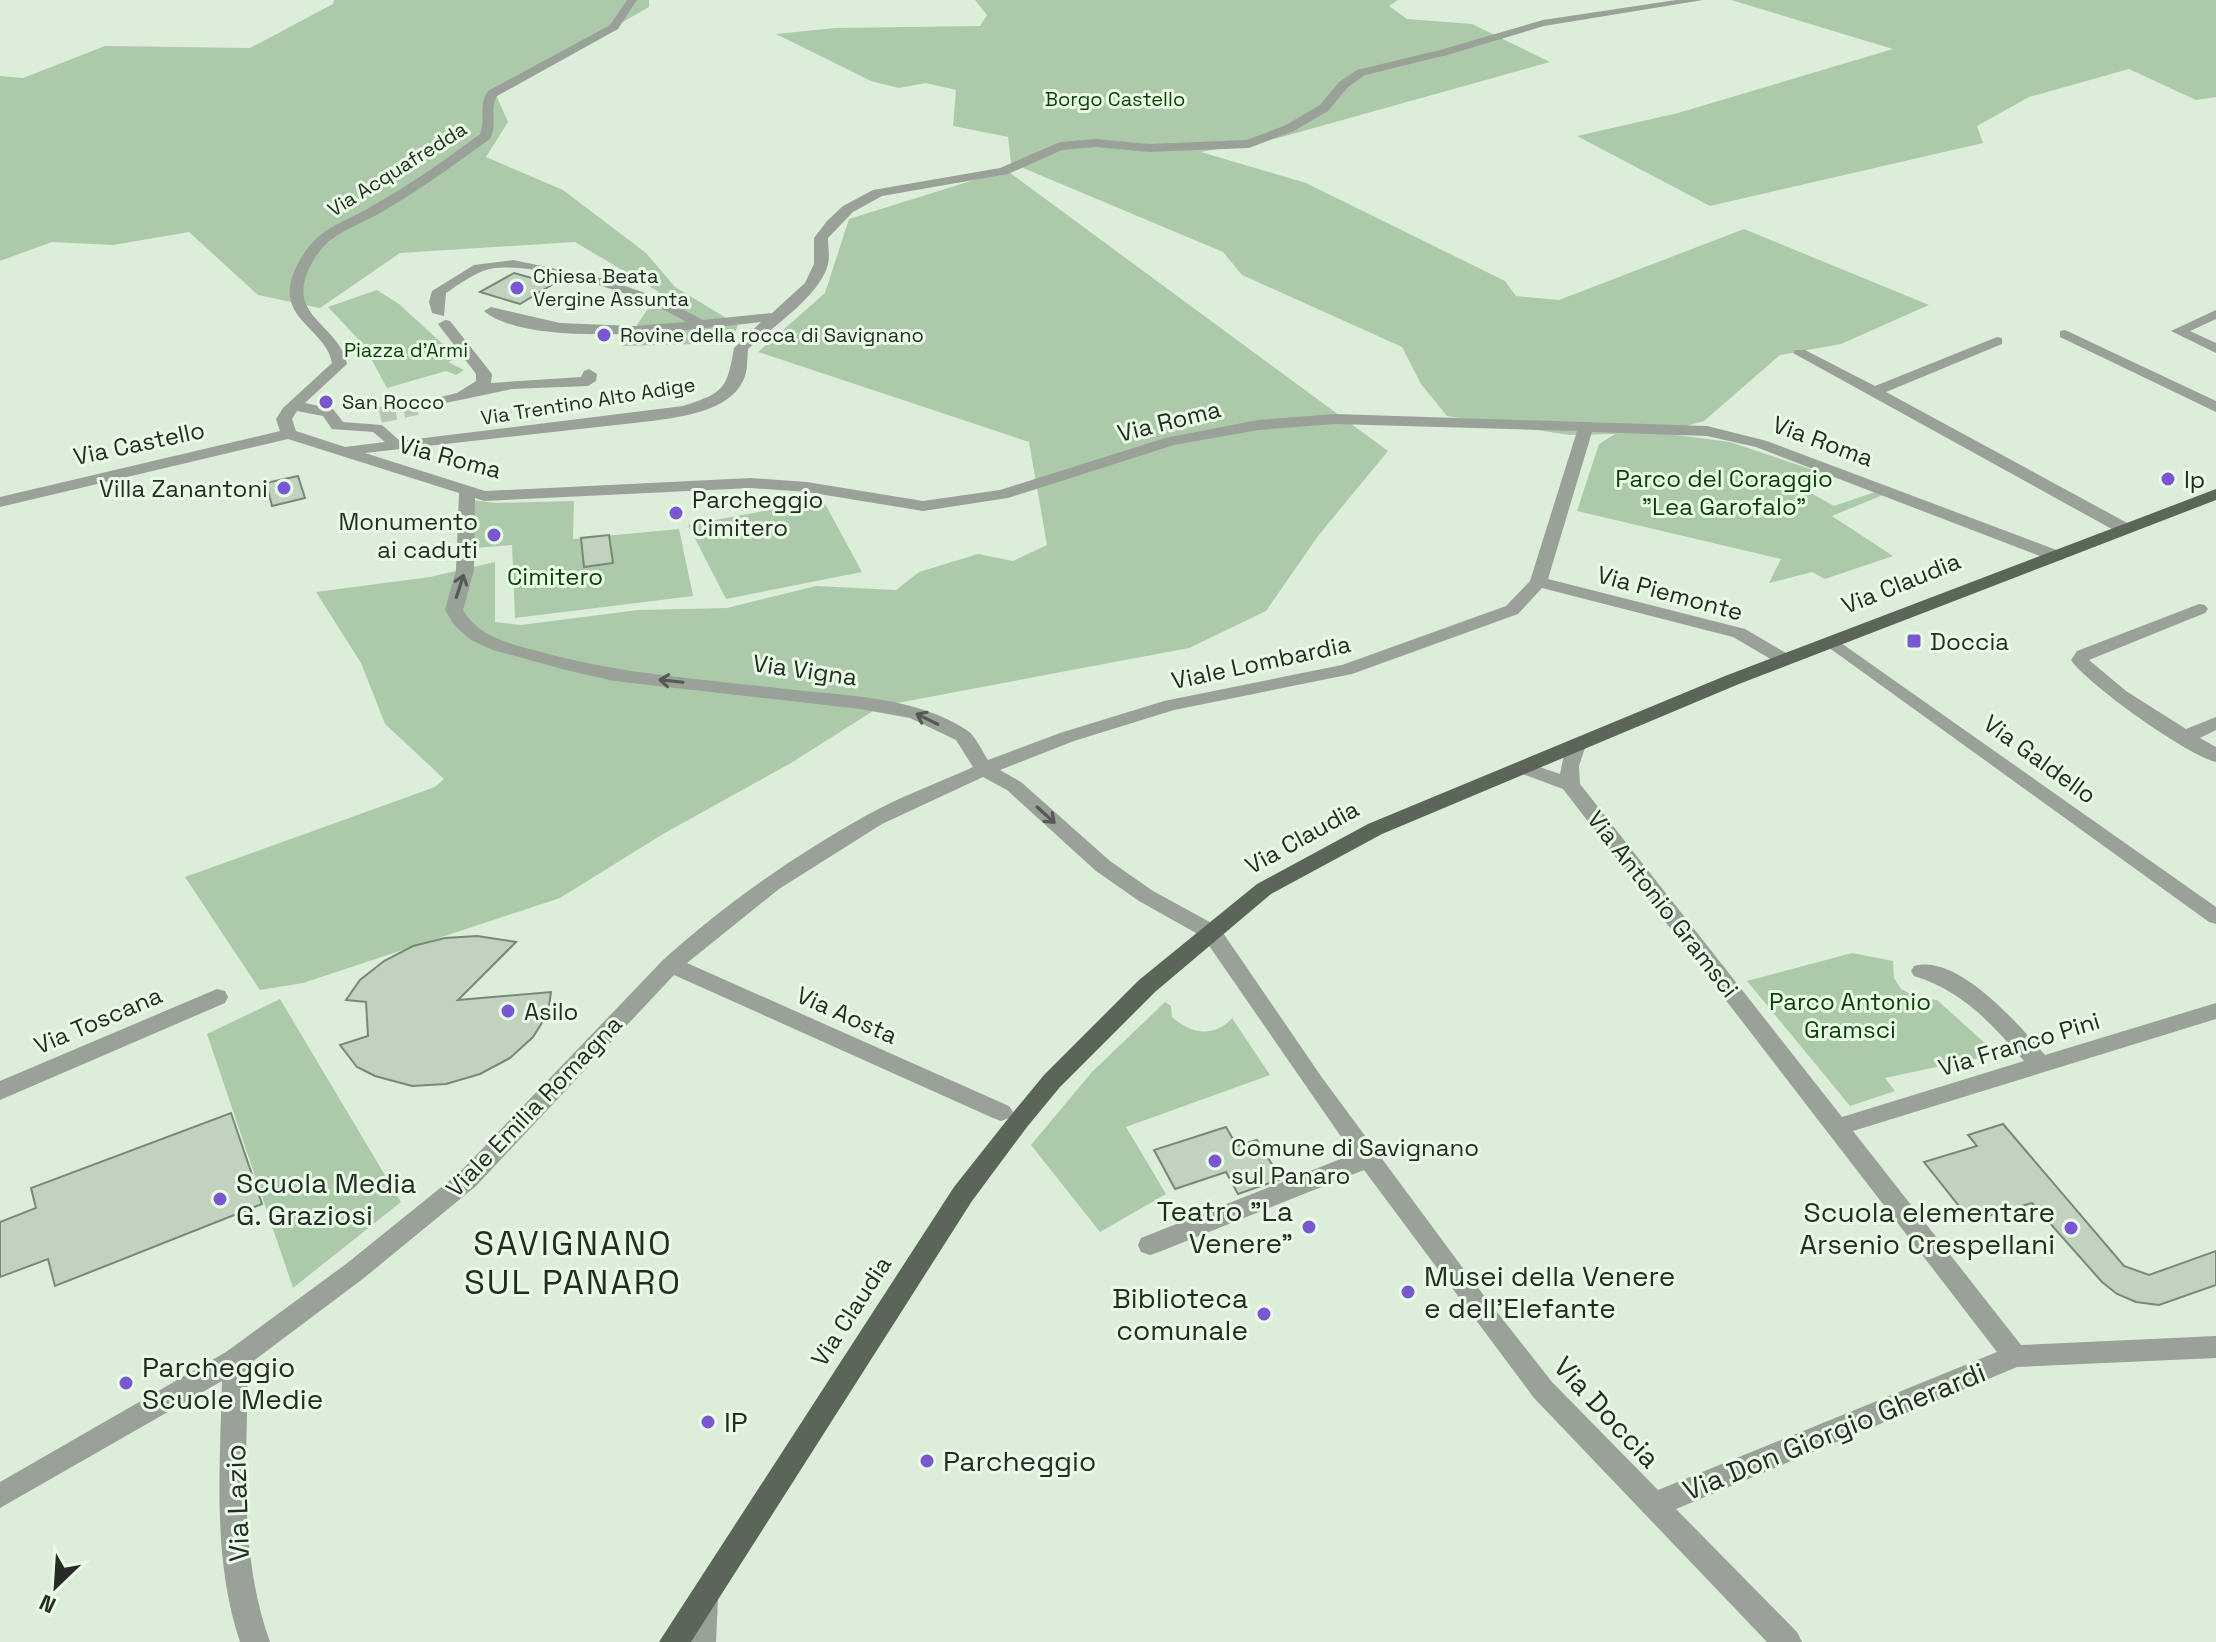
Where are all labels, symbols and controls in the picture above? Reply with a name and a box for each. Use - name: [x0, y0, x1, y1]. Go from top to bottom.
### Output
- park label: Borgo Castello: [1045, 86, 1185, 112]
- street label: Via Acquafredda: [323, 116, 471, 222]
- place label: Chiesa Beata Vergine Assunta: [533, 263, 689, 312]
- marker: Chiesa Beata Vergine Assunta: [508, 279, 526, 297]
- place label: Rovine della rocca di Savignano: [620, 322, 924, 348]
- marker: Rovine della rocca di Savignano: [595, 326, 613, 344]
- park label: Piazza d'Armi: [344, 337, 468, 363]
- street label: Via Trentino Alto Adige: [479, 371, 697, 431]
- place label: San Rocco: [342, 389, 444, 415]
- marker: San Rocco: [317, 393, 335, 411]
- street label: Via Roma: [1114, 393, 1224, 449]
- street label: Via Roma: [1768, 408, 1878, 474]
- street label: Via Castello: [70, 414, 208, 472]
- street label: Via Roma: [395, 428, 505, 486]
- park label: Parco del Coraggio "Lea Garofalo": [1615, 463, 1833, 522]
- place label: Ip: [2184, 464, 2205, 495]
- marker: Ip: [2159, 470, 2177, 488]
- place label: Villa Zanantoni: [99, 473, 268, 504]
- marker: Villa Zanantoni: [275, 479, 293, 497]
- place label: Parcheggio Cimitero: [692, 484, 823, 543]
- marker: Parcheggio Cimitero: [667, 504, 685, 522]
- place label: Monumento ai caduti: [339, 506, 478, 565]
- marker: Monumento ai caduti: [485, 526, 503, 544]
- street label: Via Claudia: [1837, 545, 1965, 621]
- street label: Via Piemonte: [1594, 559, 1746, 627]
- park label: Cimitero: [507, 561, 603, 592]
- one-way arrow: [453, 574, 468, 599]
- place label: Doccia: [1930, 626, 2009, 657]
- street label: Viale Lombardia: [1169, 628, 1354, 696]
- marker: Doccia: [1905, 632, 1923, 650]
- street label: Via Vigna: [751, 647, 859, 693]
- one-way arrow: [658, 674, 685, 689]
- street label: Via Galdello: [1977, 708, 2103, 810]
- one-way arrow: [916, 711, 940, 726]
- street label: Via Claudia: [1240, 793, 1364, 881]
- street label: Via Antonio Gramsci: [1580, 804, 1746, 1004]
- one-way arrow: [1036, 805, 1056, 823]
- street label: Via Toscana: [29, 979, 167, 1061]
- street label: Via Aosta: [792, 979, 903, 1051]
- park label: Parco Antonio Gramsci: [1769, 986, 1931, 1045]
- place label: Asilo: [524, 996, 578, 1027]
- marker: Asilo: [499, 1002, 517, 1020]
- street label: Via Franco Pini: [1935, 1005, 2103, 1083]
- street label: Viale Emilia Romagna: [439, 1009, 629, 1203]
- place label: Comune di Savignano sul Panaro: [1231, 1132, 1479, 1191]
- marker: Comune di Savignano sul Panaro: [1206, 1152, 1224, 1170]
- place label: Scuola Media G. Graziosi: [236, 1165, 416, 1233]
- marker: Scuola Media G. Graziosi: [211, 1190, 229, 1208]
- place label: Teatro "La Venere": [1157, 1193, 1293, 1261]
- place label: Scuola elementare Arsenio Crespellani: [1799, 1194, 2055, 1262]
- marker: Teatro "La Venere": [1300, 1218, 1318, 1236]
- marker: Scuola elementare Arsenio Crespellani: [2062, 1219, 2080, 1237]
- district label: SAVIGNANO SUL PANARO: [464, 1222, 682, 1304]
- street label: Via Claudia: [804, 1250, 898, 1372]
- place label: Musei della Venere e dell'Elefante: [1424, 1258, 1675, 1326]
- place label: Biblioteca comunale: [1112, 1280, 1248, 1348]
- marker: Musei della Venere e dell'Elefante: [1399, 1283, 1417, 1301]
- marker: Biblioteca comunale: [1255, 1305, 1273, 1323]
- place label: Parcheggio Scuole Medie: [142, 1349, 323, 1417]
- street label: Via Doccia: [1546, 1349, 1668, 1475]
- street label: Via Don Giorgio Gherardi: [1677, 1354, 1991, 1508]
- marker: Parcheggio Scuole Medie: [117, 1374, 135, 1392]
- place label: IP: [724, 1404, 748, 1440]
- marker: IP: [699, 1413, 717, 1431]
- place label: Parcheggio: [943, 1443, 1096, 1479]
- street label: Via Lazio: [217, 1444, 257, 1562]
- marker: Parcheggio: [918, 1452, 936, 1470]
- north arrow: [16, 1546, 96, 1626]
- text: N: [35, 1588, 60, 1620]

